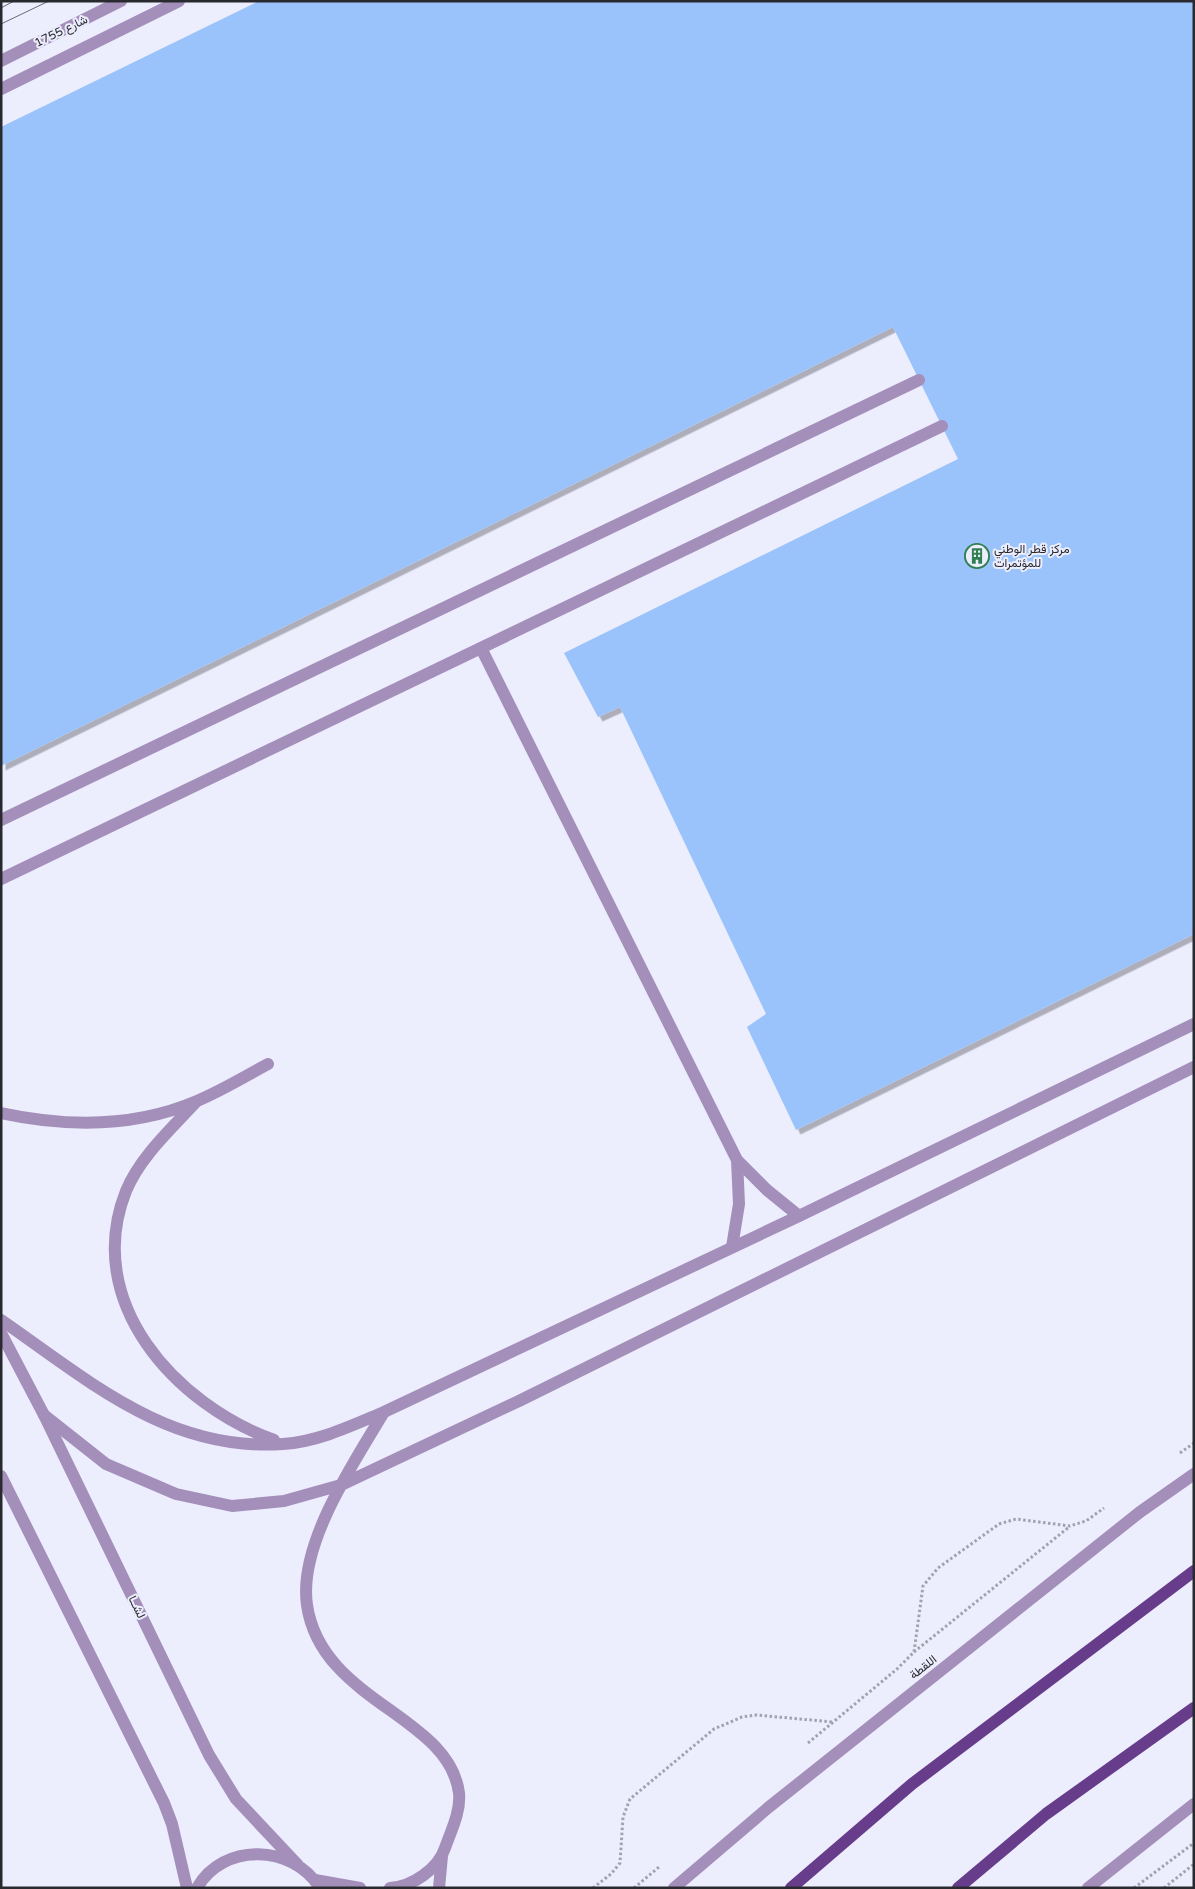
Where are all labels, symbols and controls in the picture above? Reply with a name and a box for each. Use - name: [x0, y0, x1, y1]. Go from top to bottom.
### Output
- street label: شارع 1755: [32, 12, 91, 52]
- place label: مركز قطر الوطني للمؤتمرات: [994, 542, 1070, 571]
- building icon: مركز قطر الوطني للمؤتمرات: [964, 543, 990, 569]
- street label: لشــا: [126, 1593, 148, 1621]
- street label: اللقطة: [907, 1652, 939, 1682]

